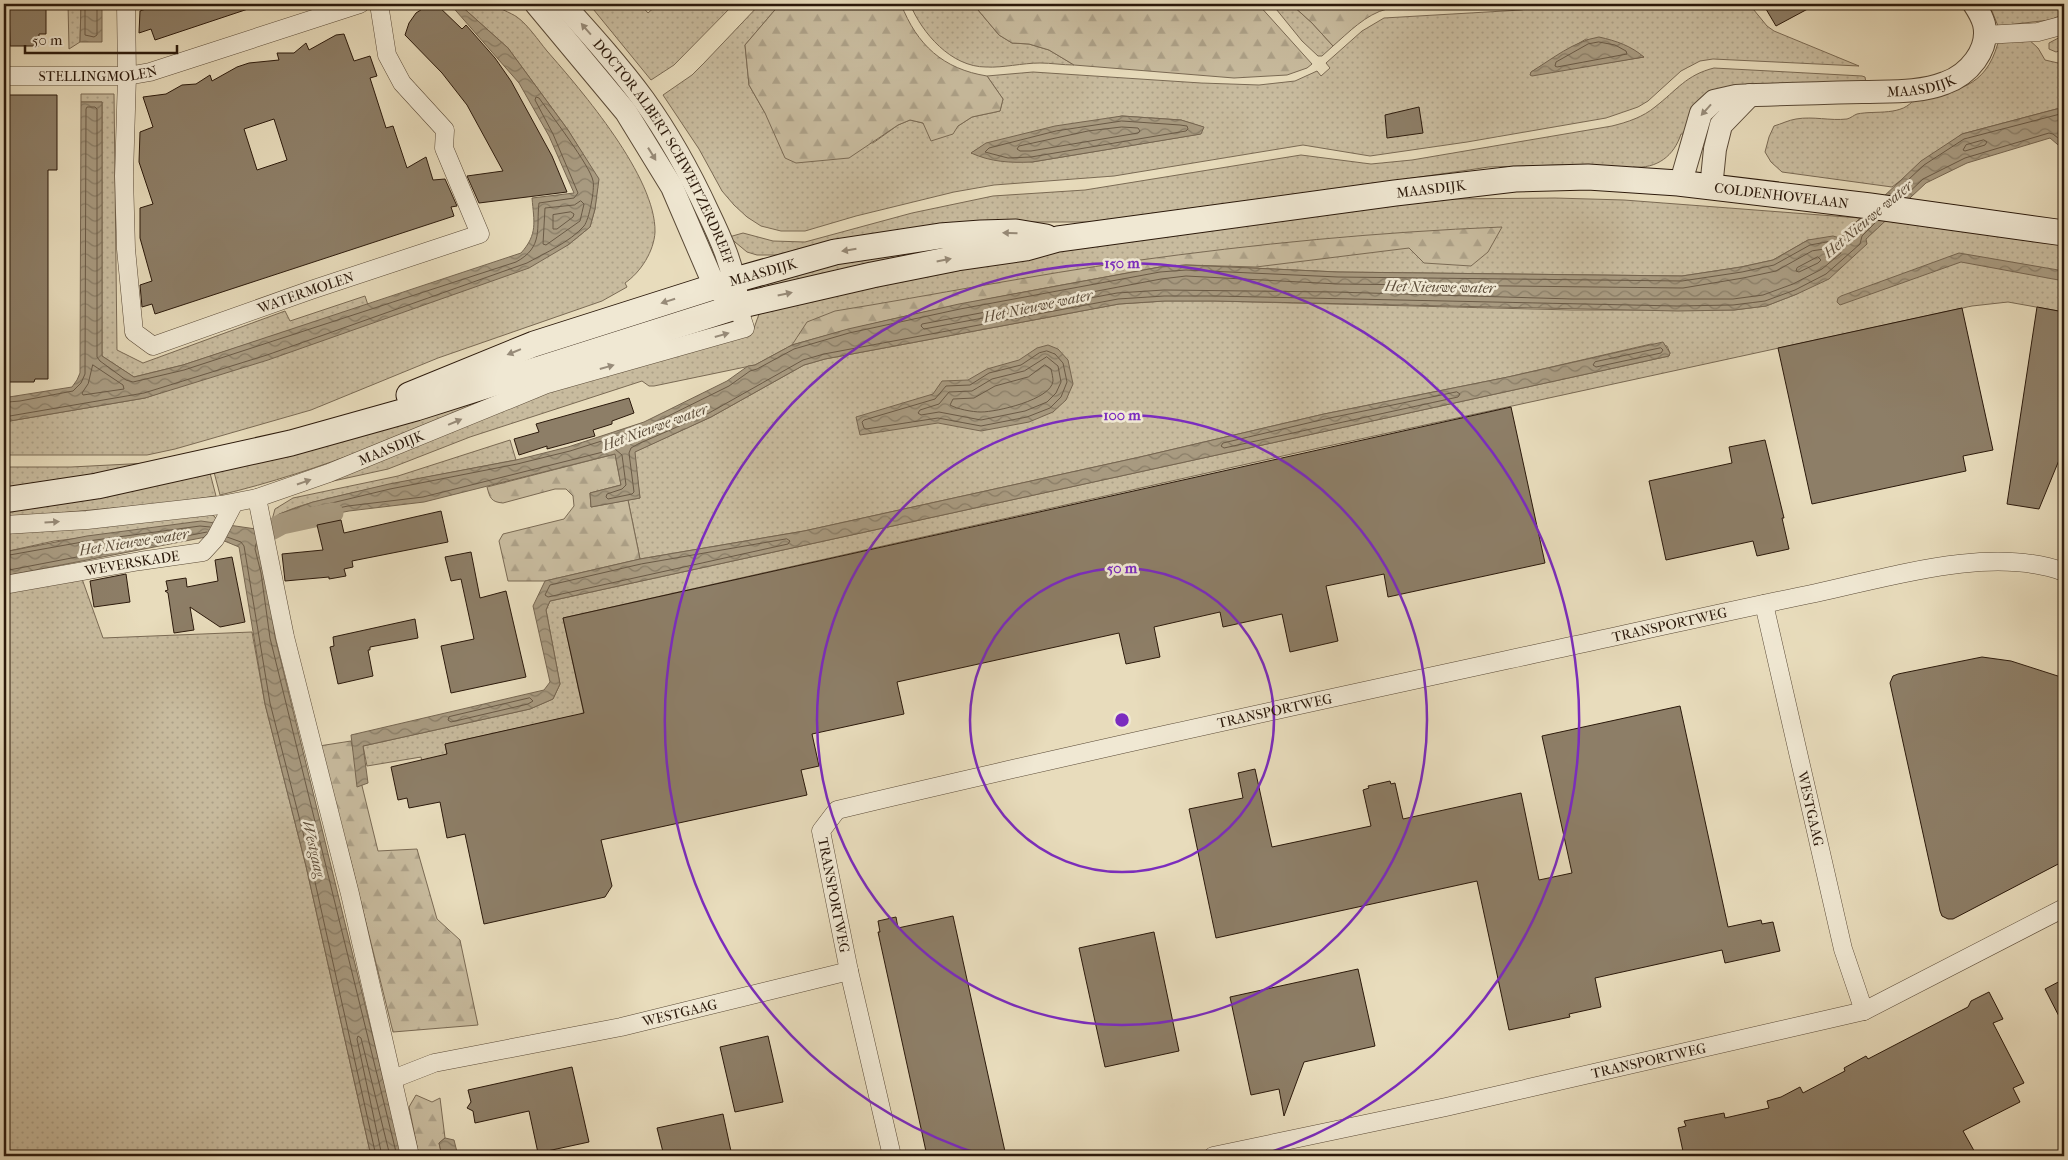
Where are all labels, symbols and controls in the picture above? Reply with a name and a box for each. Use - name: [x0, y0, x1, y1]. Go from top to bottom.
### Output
- scale bar: [25, 22, 178, 54]
- one-way arrow: [580, 23, 591, 36]
- text: 50 m: [32, 31, 63, 49]
- street label: DOCTOR ALBERT SCHWEITZERDREEF: [589, 36, 737, 266]
- street label: STELLINGMOLEN: [38, 62, 160, 85]
- street label: MAASDIJK: [1887, 71, 1959, 101]
- one-way arrow: [1700, 103, 1712, 115]
- one-way arrow: [647, 147, 657, 160]
- water label: Het Nieuwe water: [1819, 176, 1917, 262]
- street label: MAASDIJK: [1396, 177, 1468, 202]
- street label: COLDENHOVELAAN: [1713, 179, 1850, 212]
- one-way arrow: [1002, 229, 1018, 237]
- one-way arrow: [840, 246, 856, 254]
- text: 150 m: [1104, 254, 1140, 272]
- street label: MAASDIJK: [727, 255, 800, 290]
- one-way arrow: [936, 256, 952, 264]
- street label: WATERMOLEN: [254, 268, 357, 318]
- water label: Het Nieuwe water: [1383, 277, 1497, 297]
- water label: Het Nieuwe water: [981, 285, 1095, 327]
- one-way arrow: [777, 290, 793, 298]
- one-way arrow: [661, 298, 676, 306]
- one-way arrow: [714, 330, 729, 338]
- one-way arrow: [506, 348, 521, 356]
- one-way arrow: [600, 363, 615, 371]
- water label: Het Nieuwe water: [599, 399, 711, 455]
- text: 100 m: [1103, 406, 1141, 424]
- one-way arrow: [448, 418, 462, 426]
- street label: MAASDIJK: [356, 427, 428, 469]
- one-way arrow: [296, 478, 311, 485]
- one-way arrow: [45, 517, 61, 525]
- water label: Het Nieuwe water: [77, 524, 191, 560]
- street label: WEVERSKADE: [83, 547, 181, 580]
- text: 50 m: [1107, 559, 1138, 577]
- street label: TRANSPORTWEG: [1610, 604, 1729, 646]
- street label: TRANSPORTWEG: [1216, 690, 1334, 732]
- centre of rings: [1113, 711, 1131, 729]
- street label: WESTGAAG: [1793, 769, 1827, 848]
- water label: Westgaag: [299, 819, 330, 880]
- street label: TRANSPORTWEG: [814, 836, 853, 954]
- street label: WESTGAAG: [640, 996, 719, 1031]
- street label: TRANSPORTWEG: [1590, 1040, 1708, 1082]

